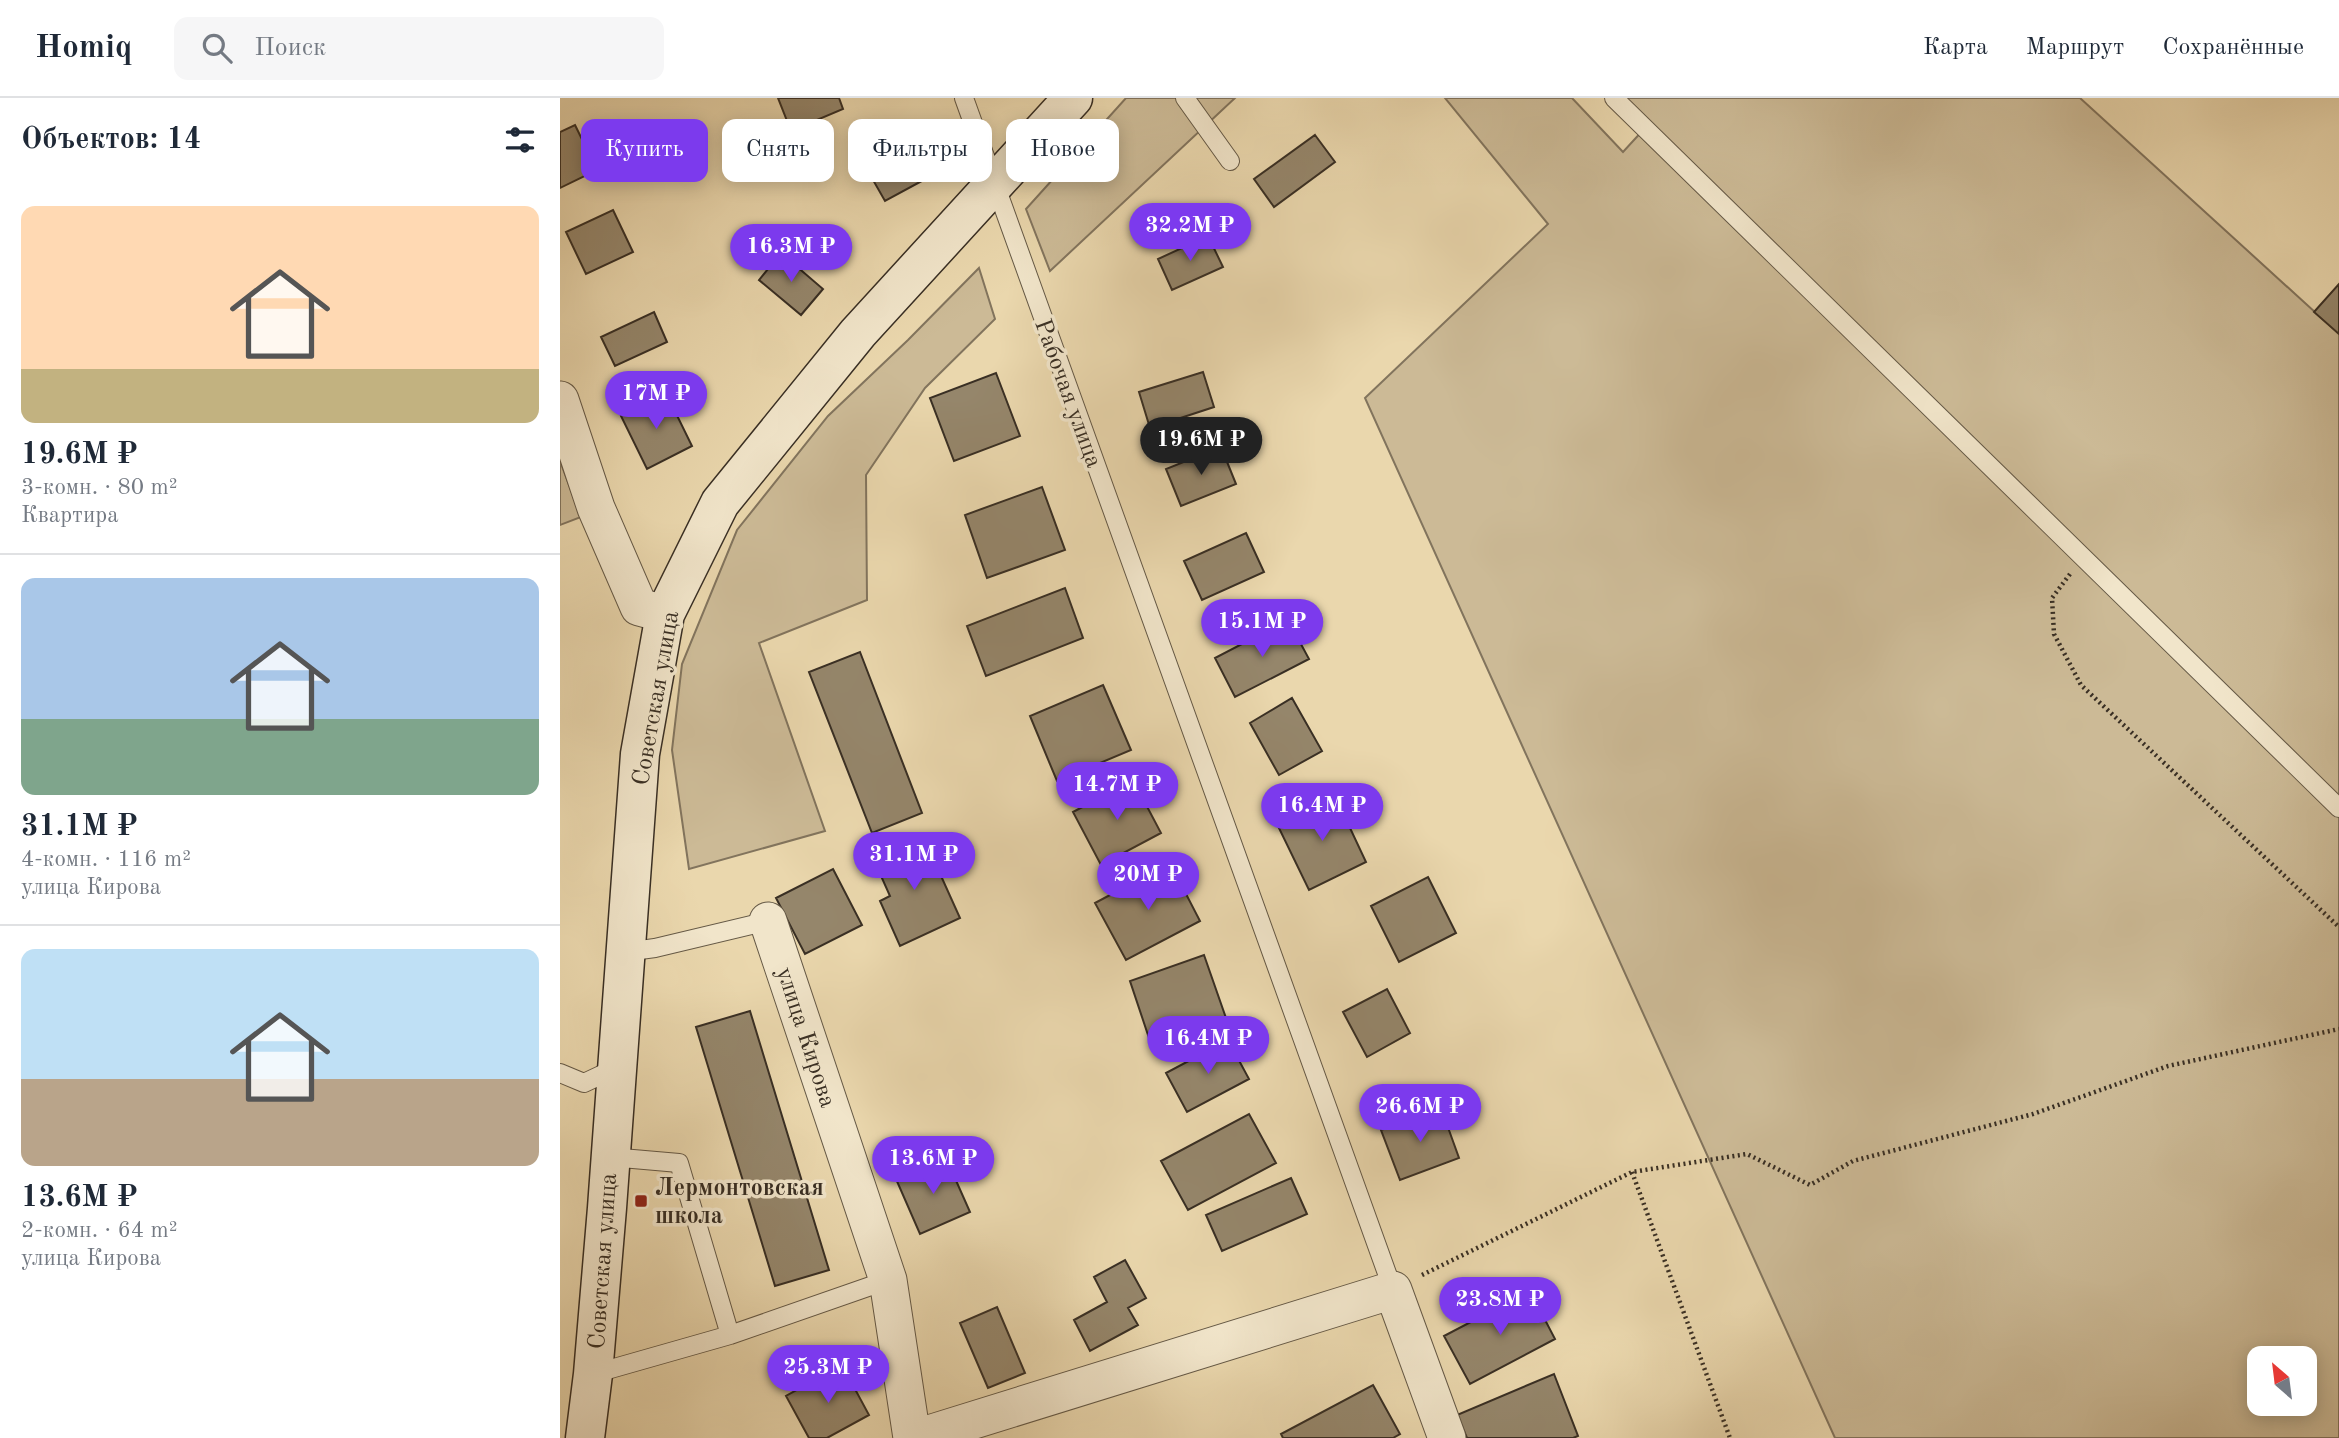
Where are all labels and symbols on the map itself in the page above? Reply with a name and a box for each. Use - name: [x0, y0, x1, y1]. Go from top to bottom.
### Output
- pin: 32.2M ₽: [1125, 204, 1255, 263]
- pin: 16.3M ₽: [726, 225, 856, 284]
- street label: Рабочая улица: [1029, 316, 1105, 471]
- pin: 17M ₽: [607, 372, 705, 431]
- pin: 19.6M ₽: [1136, 418, 1266, 477]
- pin: 15.1M ₽: [1197, 600, 1327, 659]
- street label: Советская улица: [630, 609, 684, 788]
- pin: 14.7M ₽: [1052, 762, 1182, 822]
- pin: 16.4M ₽: [1257, 784, 1387, 843]
- pin: 31.1M ₽: [849, 832, 979, 892]
- pin: 20M ₽: [1099, 852, 1197, 912]
- street label: улица Кирова: [771, 964, 839, 1111]
- pin: 16.4M ₽: [1143, 1016, 1273, 1076]
- pin: 26.6M ₽: [1355, 1084, 1485, 1144]
- pin: 13.6M ₽: [868, 1136, 998, 1196]
- street label: Советская улица: [586, 1172, 622, 1350]
- place label: Лермонтовская школа: [655, 1177, 824, 1229]
- marker: Лермонтовская школа: [633, 1193, 649, 1209]
- pin: 23.8M ₽: [1435, 1278, 1565, 1337]
- pin: 25.3M ₽: [763, 1346, 893, 1405]
- north arrow: [2247, 1346, 2317, 1416]

